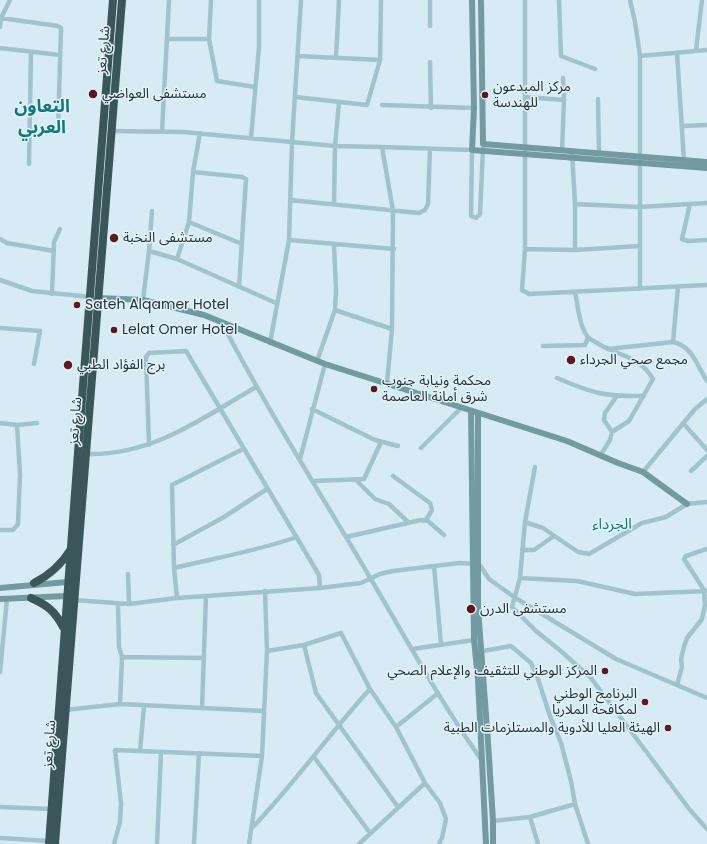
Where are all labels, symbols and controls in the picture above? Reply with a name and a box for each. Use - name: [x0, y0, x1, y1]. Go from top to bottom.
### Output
- street label: شارع تعز: [94, 25, 114, 75]
- place label: مركز المبدعون للهندسة: [493, 79, 571, 112]
- place label: مستشفى العواضي: [102, 86, 206, 102]
- marker: مستشفى العواضي: [87, 88, 99, 100]
- marker: مركز المبدعون للهندسة: [480, 90, 490, 100]
- district label: التعاون العربي: [14, 96, 70, 138]
- place label: مستشفى النخبة: [123, 230, 213, 246]
- marker: مستشفى النخبة: [108, 232, 120, 244]
- place label: Sateh Alqamer Hotel: [85, 297, 229, 313]
- marker: Sateh Alqamer Hotel: [72, 300, 82, 310]
- place label: Lelat Omer Hotel: [122, 322, 237, 338]
- marker: Lelat Omer Hotel: [109, 325, 119, 335]
- place label: مجمع صحي الجرداء: [580, 352, 688, 368]
- marker: مجمع صحي الجرداء: [565, 354, 577, 366]
- place label: برج الفؤاد الطبي: [77, 357, 165, 373]
- marker: برج الفؤاد الطبي: [62, 359, 74, 371]
- place label: محكمة ونيابة جنوب شرق أمانة العاصمة: [382, 373, 491, 406]
- marker: محكمة ونيابة جنوب شرق أمانة العاصمة: [369, 384, 379, 394]
- street label: شارع تعز: [66, 396, 86, 446]
- district label: الجرداء: [592, 516, 632, 534]
- place label: مستشفى الدرن: [480, 601, 566, 617]
- marker: مستشفى الدرن: [465, 603, 477, 615]
- place label: المركز الوطني للتثقيف والإعلام الصحي: [387, 663, 597, 679]
- marker: المركز الوطني للتثقيف والإعلام الصحي: [600, 666, 610, 676]
- place label: البرنامج الوطني لمكافحة الملاريا: [552, 686, 637, 718]
- marker: البرنامج الوطني لمكافحة الملاريا: [640, 697, 650, 707]
- street label: شارع تعز: [40, 719, 60, 769]
- place label: الهيئة العليا للأدوية والمستلزمات الطبية: [444, 720, 660, 736]
- marker: الهيئة العليا للأدوية والمستلزمات الطبية: [663, 723, 673, 733]

